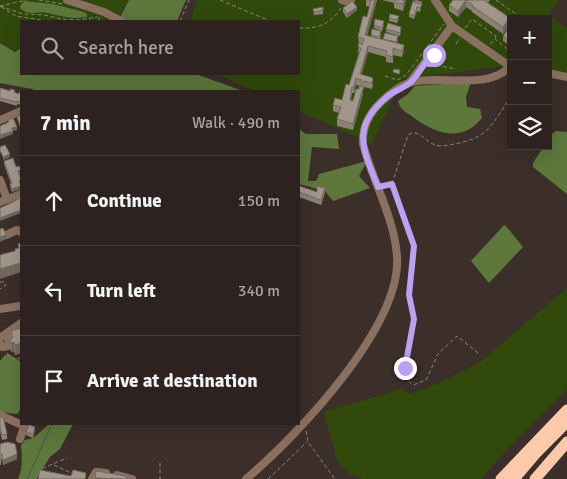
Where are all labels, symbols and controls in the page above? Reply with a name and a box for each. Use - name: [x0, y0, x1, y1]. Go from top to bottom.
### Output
- map controls: [507, 15, 552, 150]
- button: +: [507, 15, 552, 60]
- search box: [20, 20, 300, 75]
- icon: search: [38, 34, 66, 62]
- text: Search here: [78, 36, 174, 60]
- route start: [423, 44, 446, 67]
- button: −: [507, 60, 552, 105]
- button: layers: [507, 105, 552, 150]
- text: 7 min: [40, 110, 91, 136]
- text: Walk · 490 m: [192, 113, 280, 133]
- icon: ahead: [40, 187, 68, 215]
- text: Continue: [87, 189, 162, 213]
- text: 150 m: [238, 191, 280, 211]
- icon: left: [40, 277, 68, 305]
- text: Turn left: [87, 279, 156, 303]
- text: 340 m: [238, 281, 280, 301]
- route end: [394, 357, 417, 380]
- icon: arrive: [40, 367, 68, 395]
- text: Arrive at destination: [87, 369, 258, 393]

